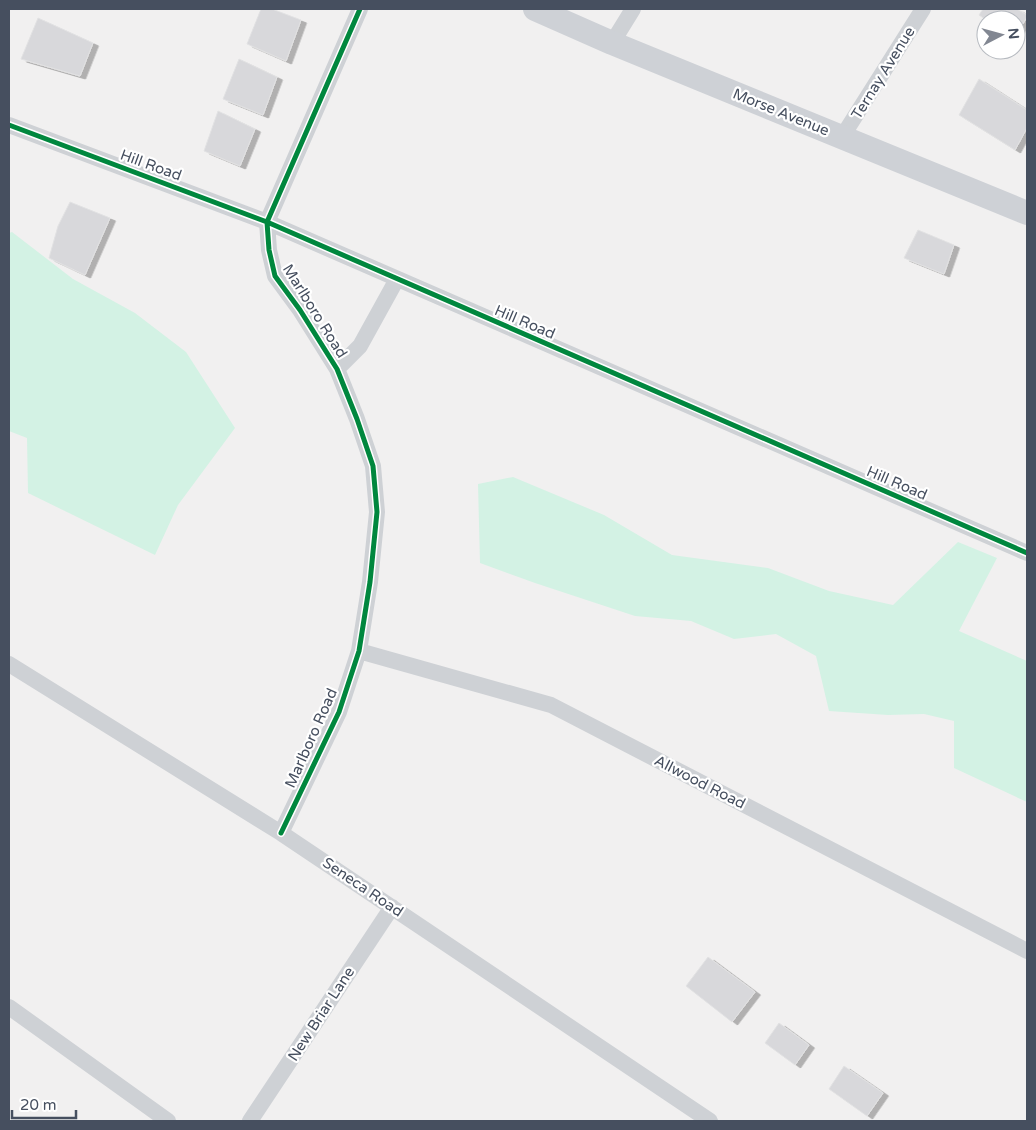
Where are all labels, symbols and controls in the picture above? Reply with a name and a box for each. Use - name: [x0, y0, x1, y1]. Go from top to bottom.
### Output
- north arrow: [976, 10, 1026, 60]
- street label: Ternay Avenue: [847, 24, 919, 122]
- text: N: [1004, 27, 1022, 40]
- street label: Morse Avenue: [730, 84, 832, 140]
- street label: Hill Road: [118, 146, 184, 184]
- street label: Marlboro Road: [279, 261, 351, 361]
- street label: Hill Road: [492, 301, 558, 343]
- street label: Hill Road: [864, 462, 930, 504]
- street label: Marlboro Road: [281, 685, 341, 791]
- street label: Allwood Road: [652, 751, 748, 813]
- street label: Seneca Road: [319, 853, 407, 921]
- street label: New Briar Lane: [284, 964, 358, 1064]
- scale bar: [12, 1088, 76, 1120]
- text: 20 m: [20, 1096, 57, 1114]

